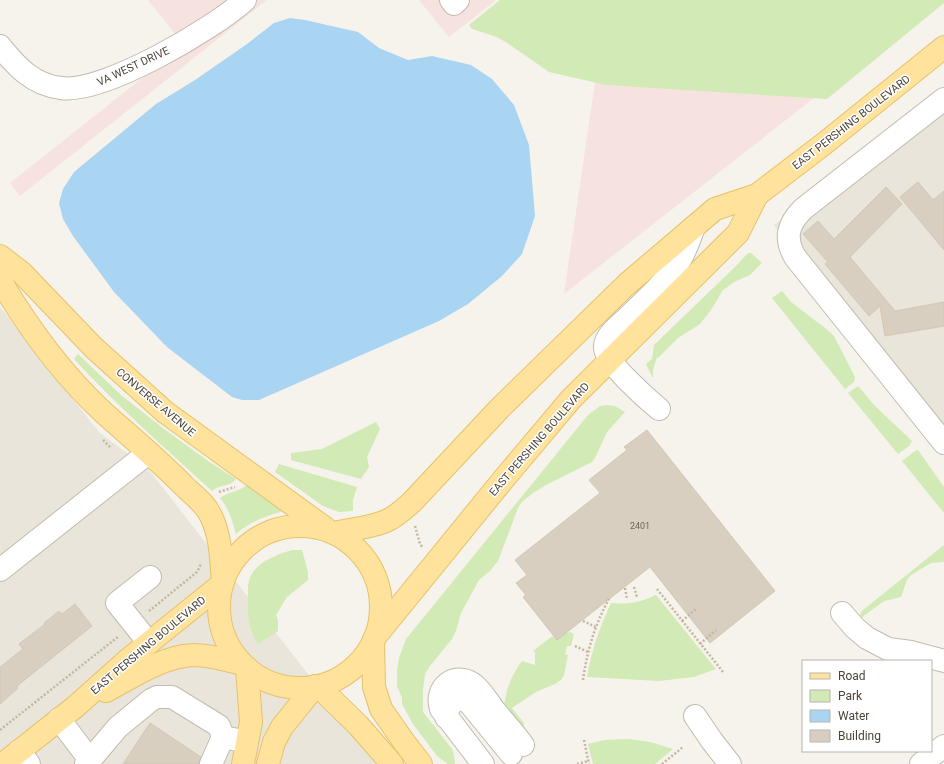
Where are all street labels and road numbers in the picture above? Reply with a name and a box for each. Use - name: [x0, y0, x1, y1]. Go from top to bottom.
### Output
- street label: VA WEST DRIVE: [95, 44, 171, 89]
- street label: EAST PERSHING BOULEVARD: [790, 72, 913, 172]
- street label: CONVERSE AVENUE: [113, 365, 198, 439]
- street label: EAST PERSHING BOULEVARD: [487, 380, 592, 499]
- street label: EAST PERSHING BOULEVARD: [88, 593, 208, 697]

